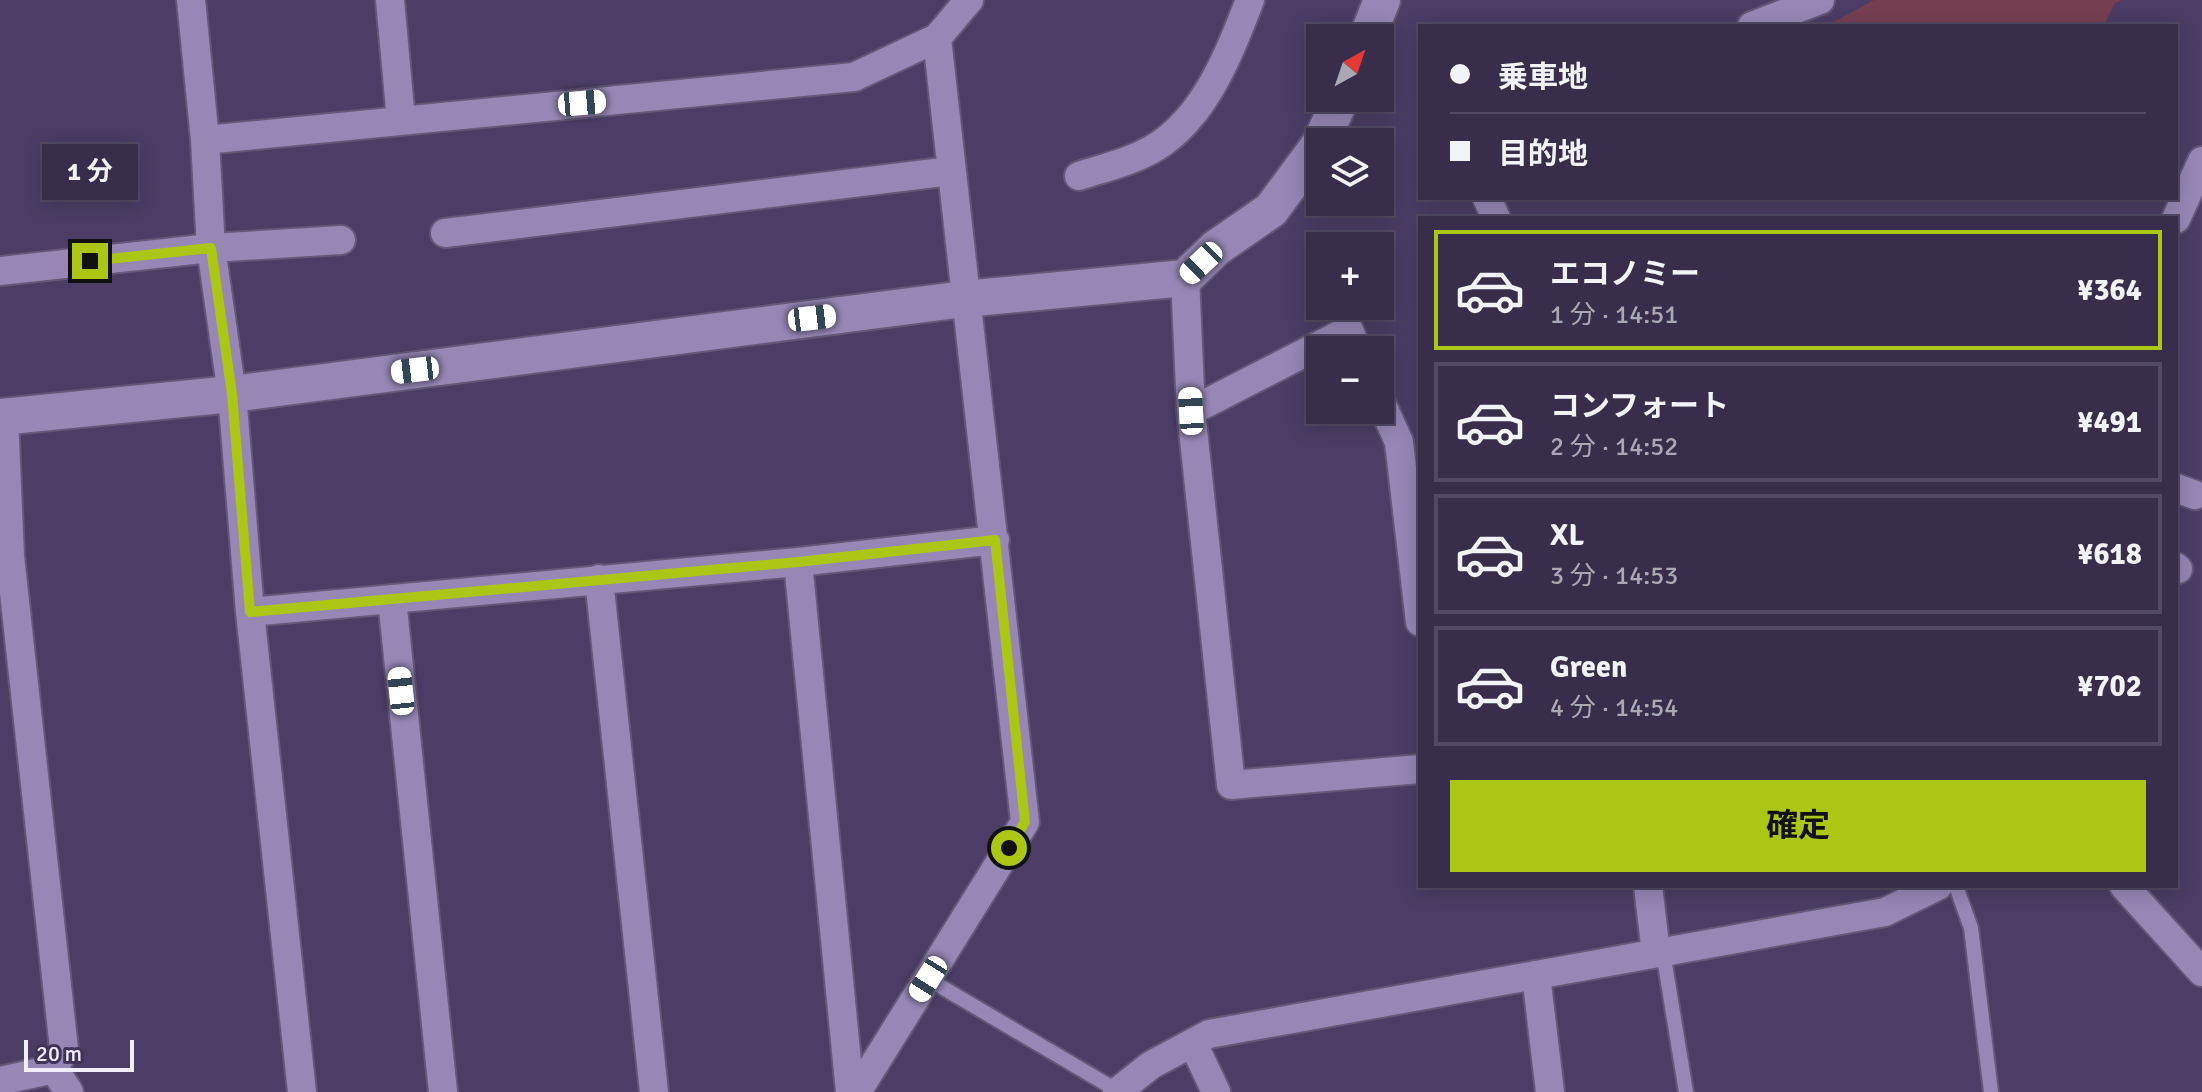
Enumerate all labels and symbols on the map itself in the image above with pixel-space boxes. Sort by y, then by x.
north arrow [1306,24,1394,112]
car [557,89,607,117]
callout: 1 分 [42,145,138,201]
car [1175,238,1227,288]
route end [72,243,108,279]
car [787,303,837,333]
car [390,355,440,385]
car [1178,386,1204,436]
car [387,666,415,716]
route start [991,830,1027,866]
car [905,952,951,1006]
scale bar [24,1036,134,1072]

